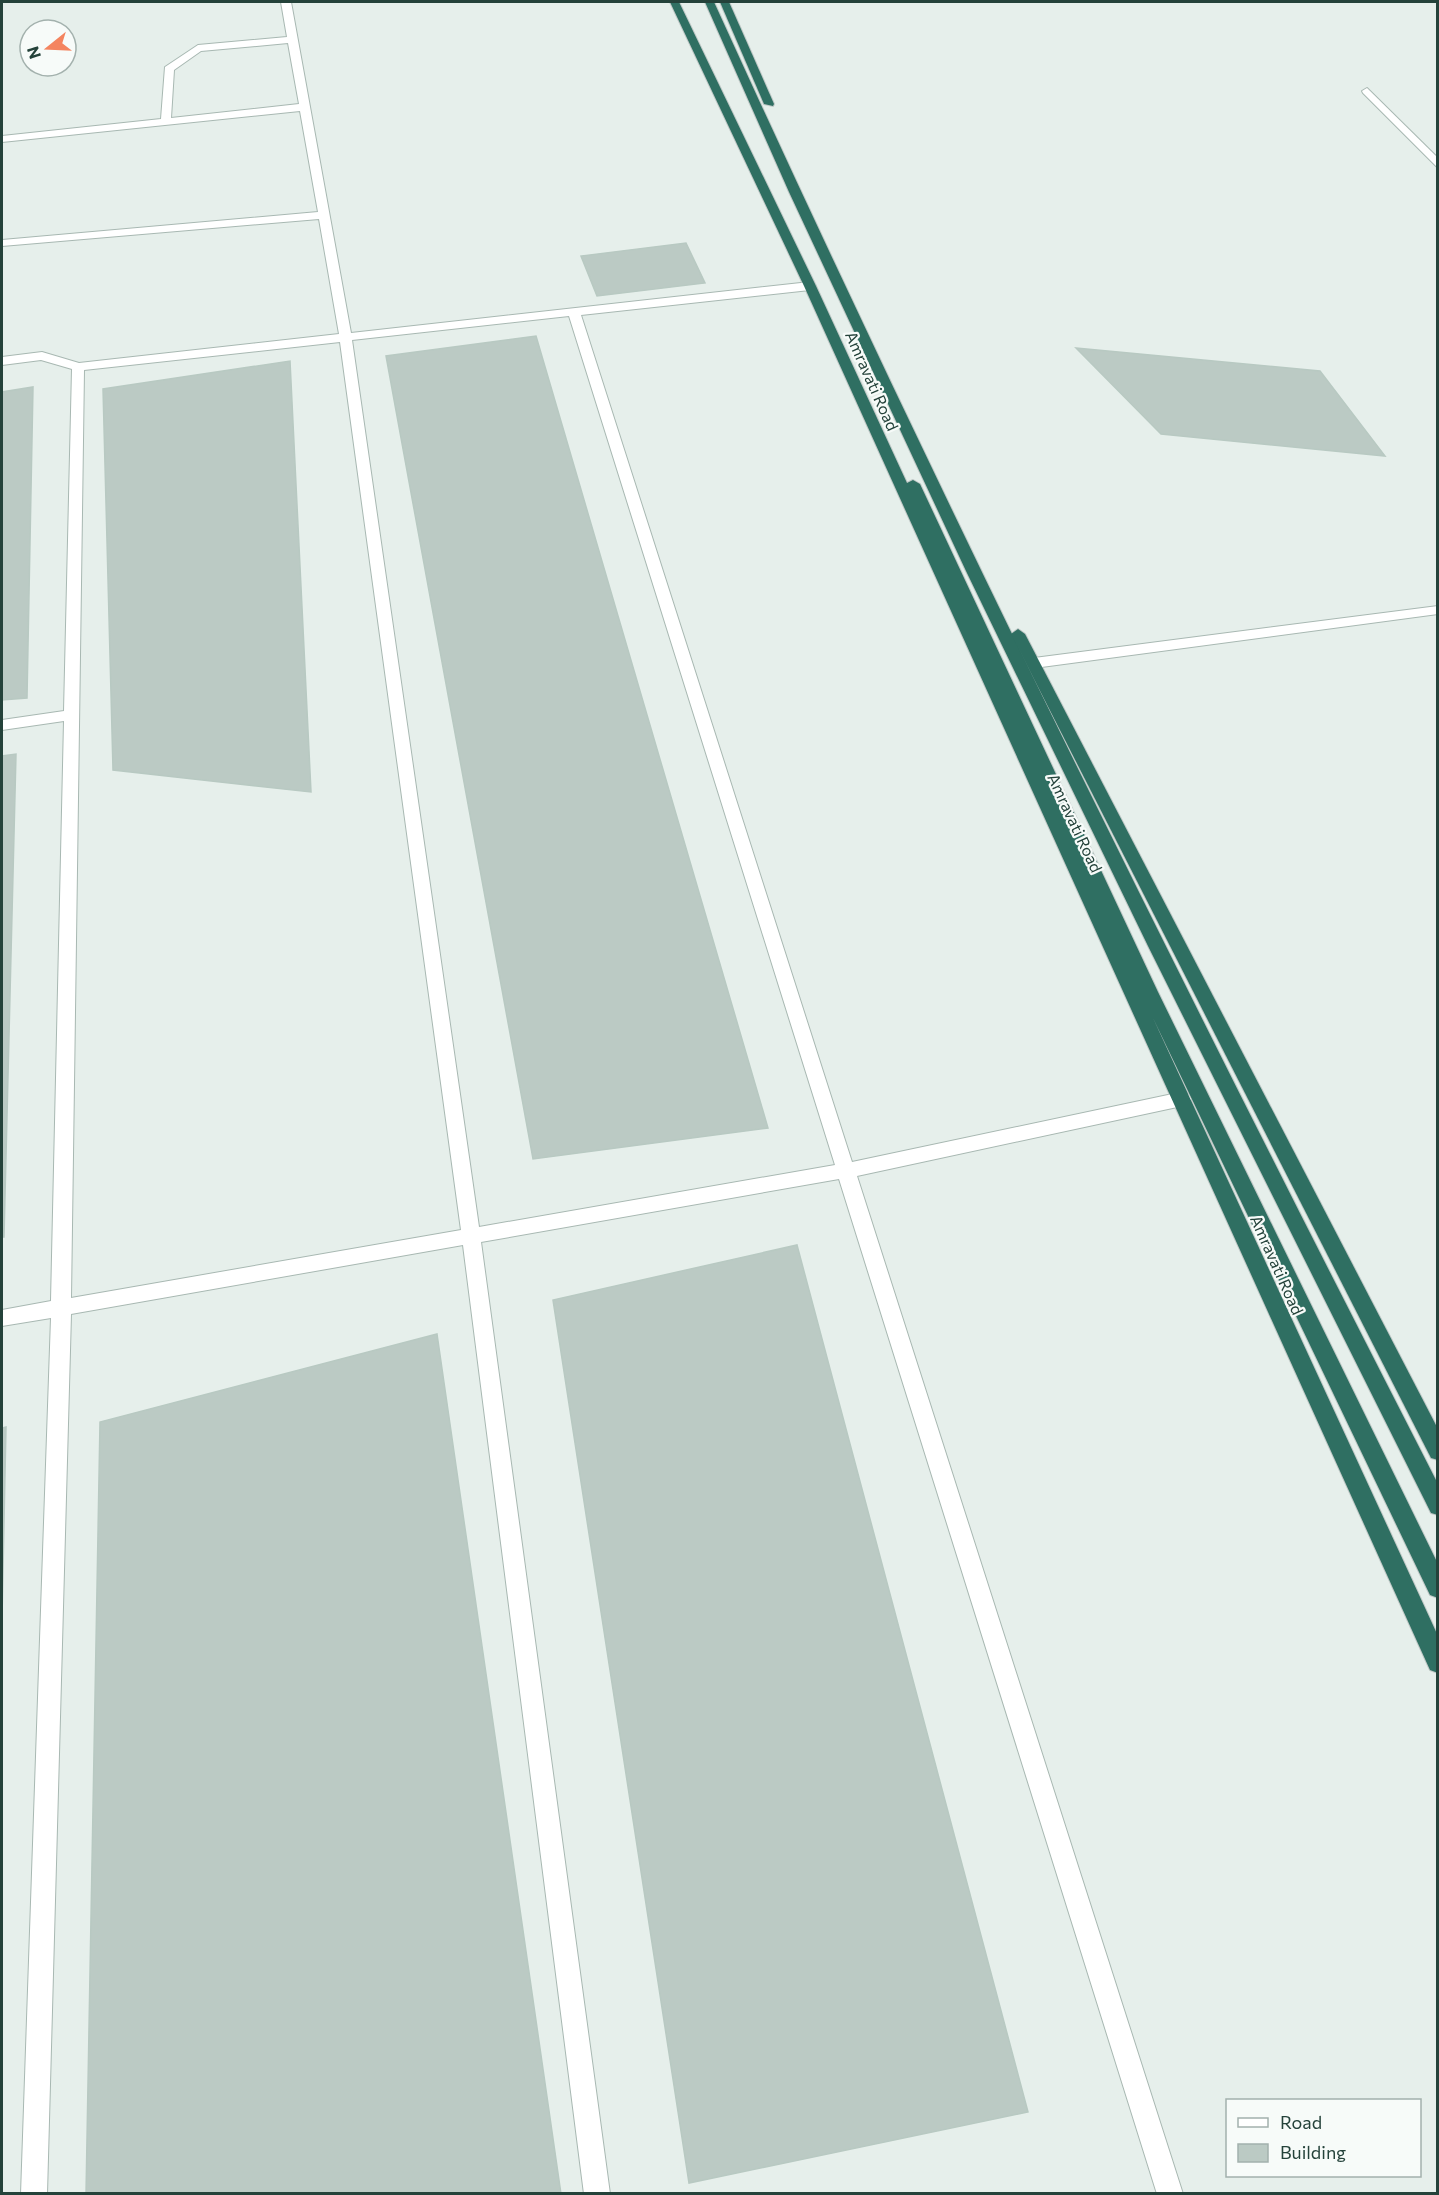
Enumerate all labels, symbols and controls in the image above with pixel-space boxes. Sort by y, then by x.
north arrow [18,18,78,78]
text: N [22,44,44,61]
street label: Amravati Road [842,328,903,434]
street label: Amravati Road [1044,770,1107,875]
street label: Amravati Road [1247,1212,1308,1318]
legend [1226,2099,1421,2177]
text: Road [1280,2111,1322,2133]
text: Building [1280,2141,1346,2163]

